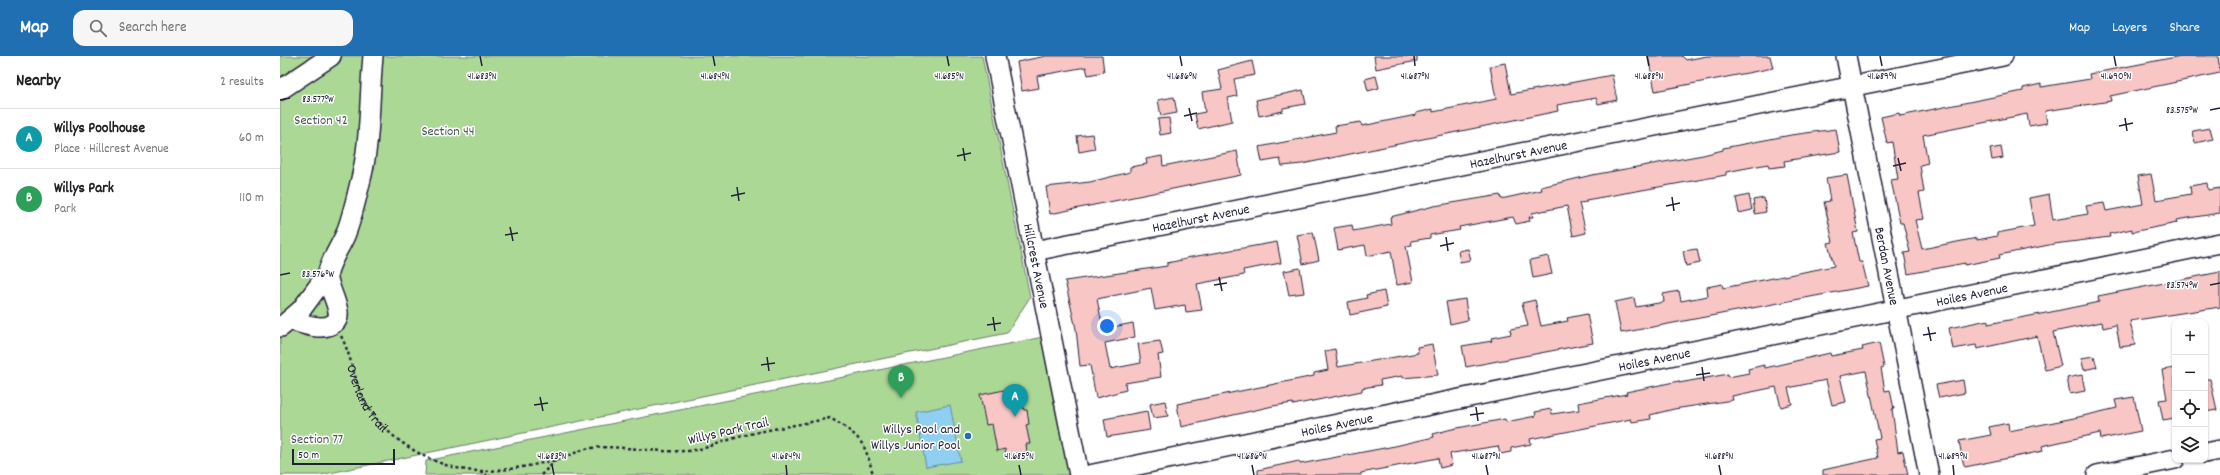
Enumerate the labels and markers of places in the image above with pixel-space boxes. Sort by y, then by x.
pin: B [888,365,914,398]
pin: A [1002,384,1028,417]
place label: Willys Pool and Willys Junior Pool [871,420,961,456]
marker: Willys Pool and Willys Junior Pool [963,431,973,441]

